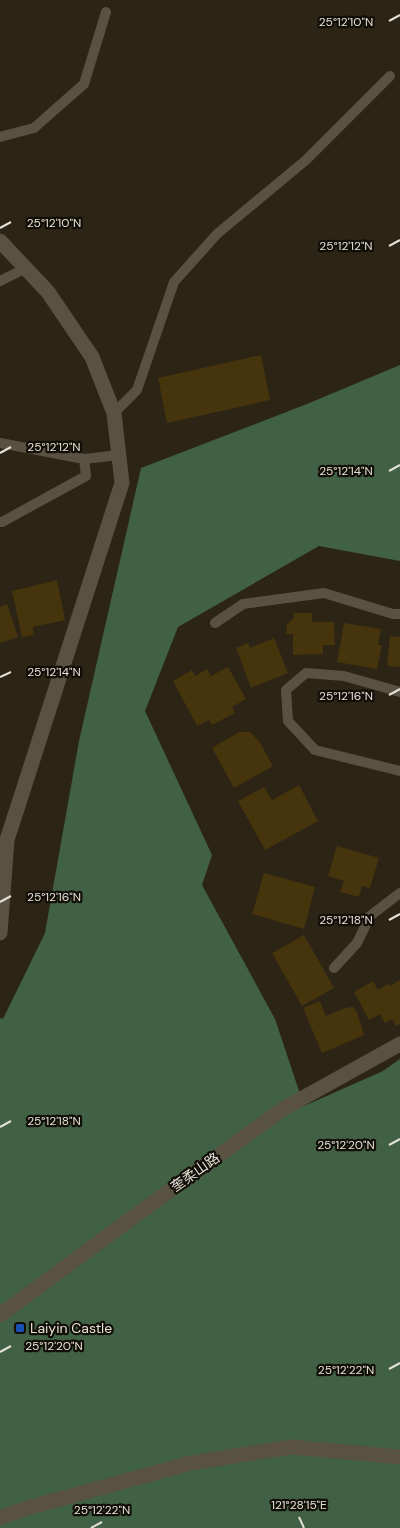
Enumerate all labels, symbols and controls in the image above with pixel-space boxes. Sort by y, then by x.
text: 25°12'10"N [319,14,373,30]
text: 25°12'10"N [27,215,81,231]
text: 25°12'12"N [319,238,373,254]
text: 25°12'12"N [27,439,81,455]
text: 25°12'14"N [319,463,373,479]
text: 25°12'14"N [27,664,81,680]
text: 25°12'16"N [319,688,373,704]
text: 25°12'16"N [27,889,81,905]
text: 25°12'18"N [319,912,373,928]
text: 25°12'18"N [27,1113,81,1129]
text: 25°12'20"N [317,1137,375,1153]
street label: 奎柔山路 [167,1149,223,1195]
place label: Laiyin Castle [30,1319,112,1337]
marker: Laiyin Castle [14,1322,26,1334]
text: 25°12'20"N [25,1338,83,1354]
text: 25°12'22"N [318,1362,374,1378]
text: 121°28'15"E [271,1497,327,1513]
text: 25°12'22"N [74,1502,130,1518]

